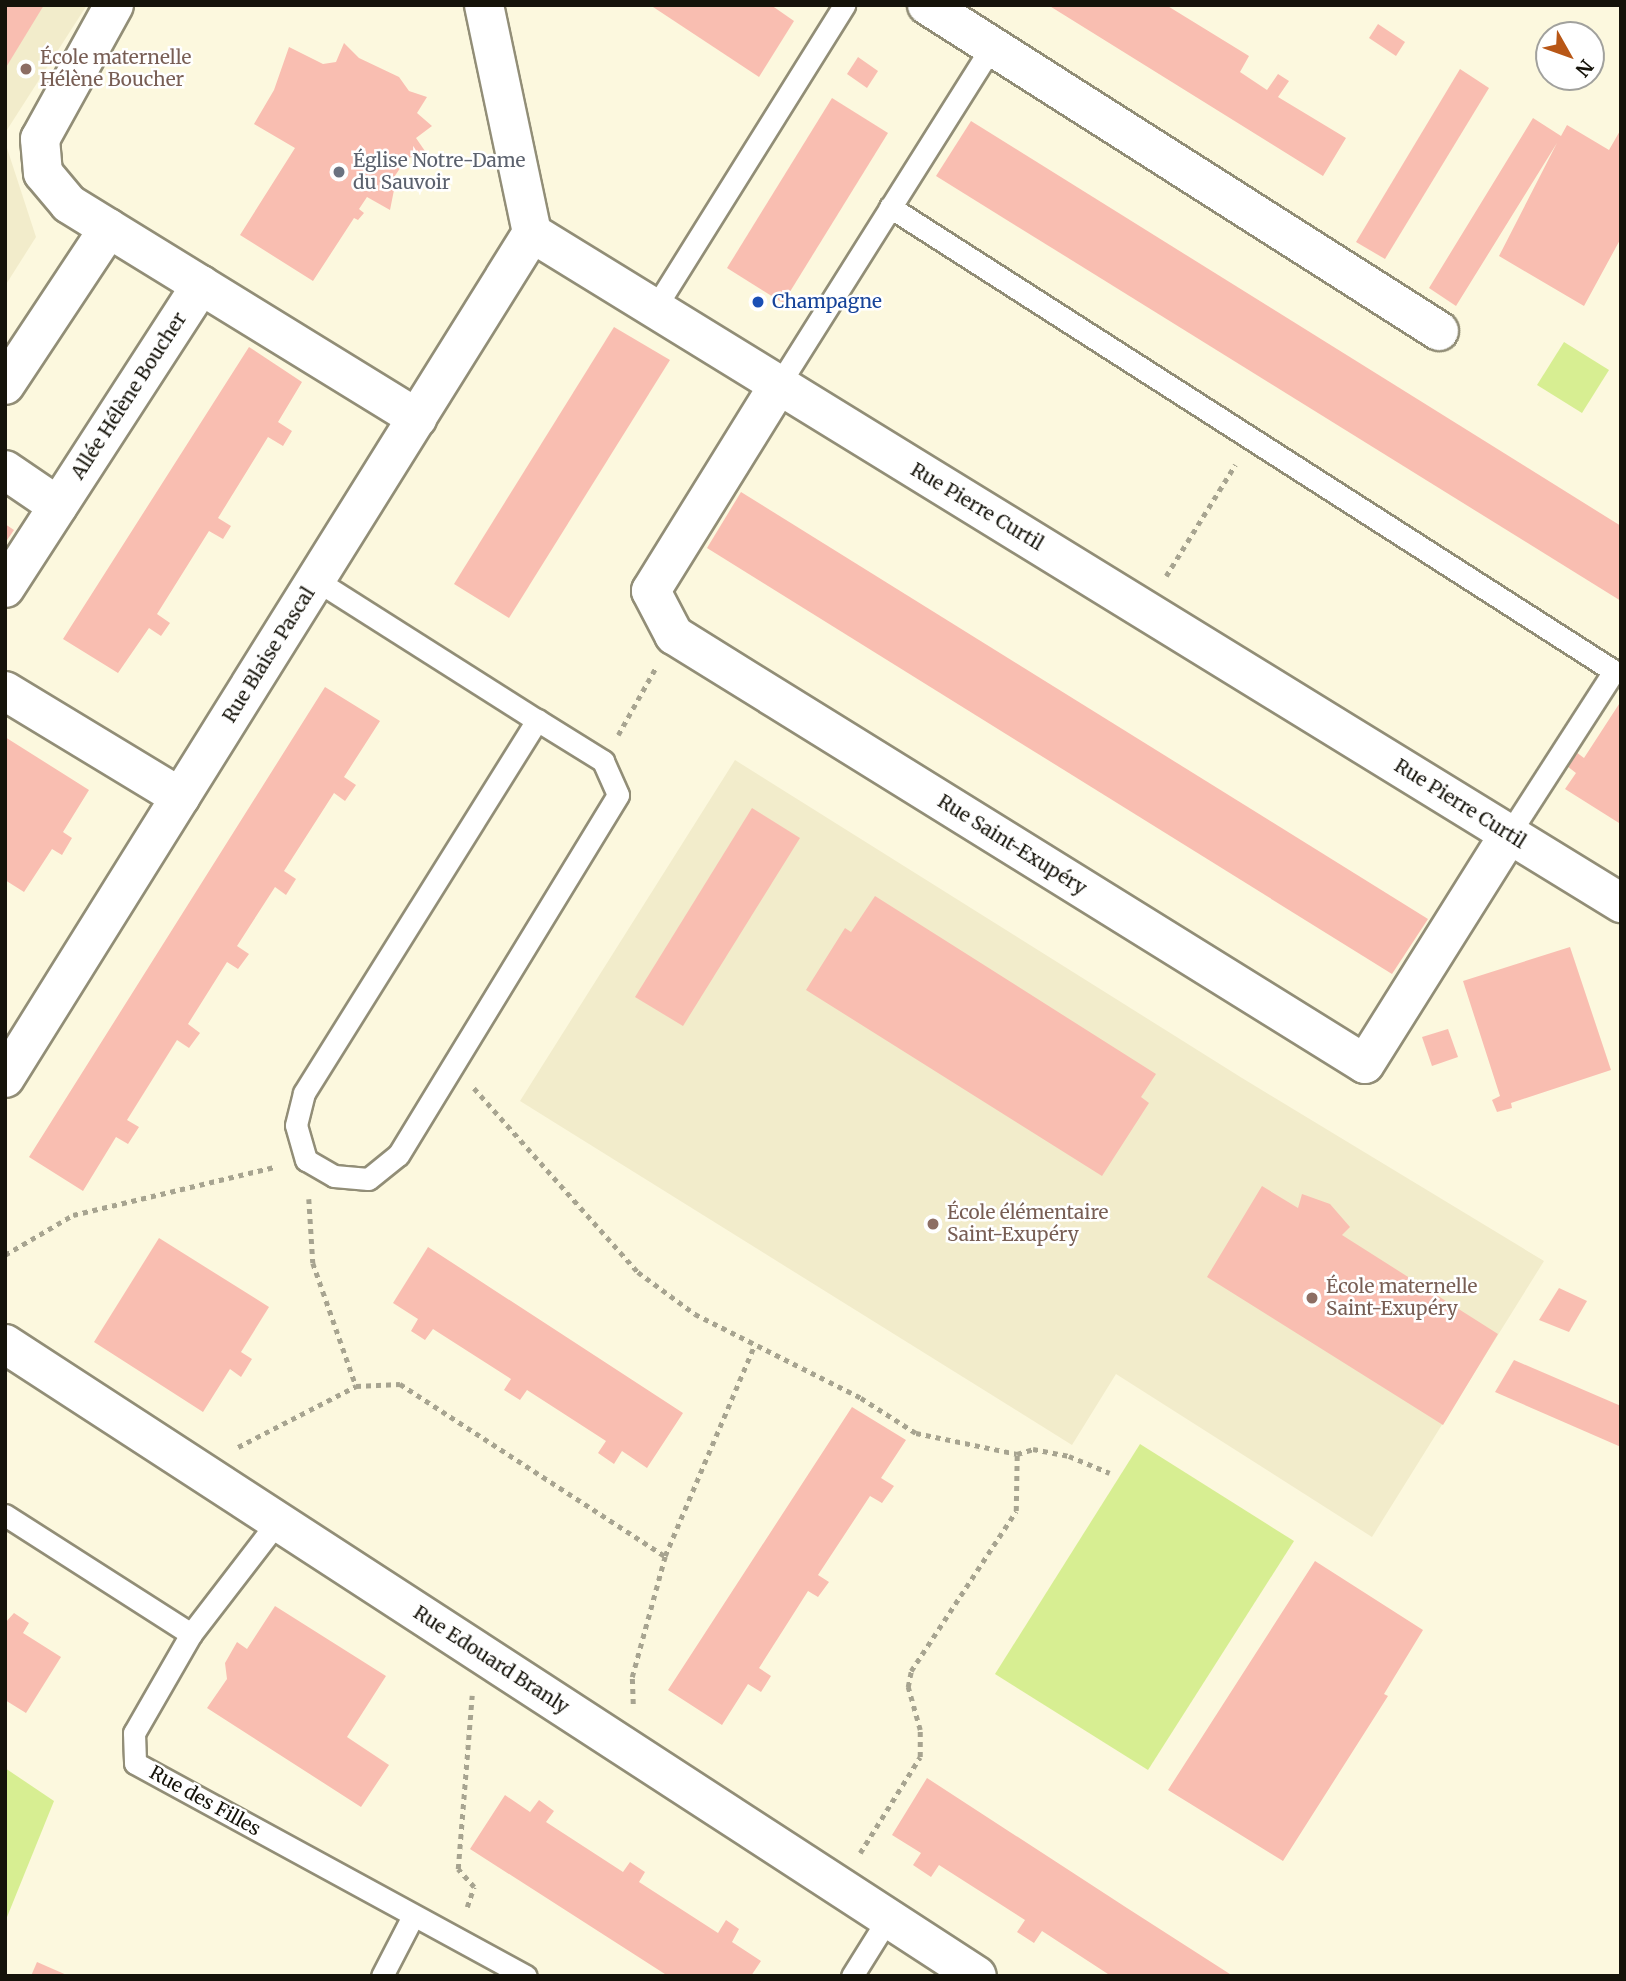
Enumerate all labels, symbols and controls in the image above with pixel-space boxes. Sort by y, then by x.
north arrow [1535,21,1605,91]
place label: École maternelle Hélène Boucher [40,47,191,91]
text: N [1571,55,1599,82]
marker: École maternelle Hélène Boucher [18,61,34,77]
place label: Église Notre-Dame du Sauvoir [353,150,525,194]
marker: Église Notre-Dame du Sauvoir [331,164,347,180]
place label: Champagne [772,291,882,313]
marker: Champagne [750,294,766,310]
street label: Allée Hélène Boucher [67,308,191,484]
street label: Rue Pierre Curtil [907,458,1047,556]
street label: Rue Blaise Pascal [218,583,320,727]
street label: Rue Pierre Curtil [1390,754,1530,854]
street label: Rue Saint-Exupéry [933,790,1091,900]
place label: École élémentaire Saint-Exupéry [947,1202,1108,1246]
marker: École élémentaire Saint-Exupéry [925,1216,941,1232]
place label: École maternelle Saint-Exupéry [1326,1276,1477,1320]
marker: École maternelle Saint-Exupéry [1304,1290,1320,1306]
street label: Rue Edouard Branly [409,1601,573,1719]
street label: Rue des Filles [146,1761,264,1841]

